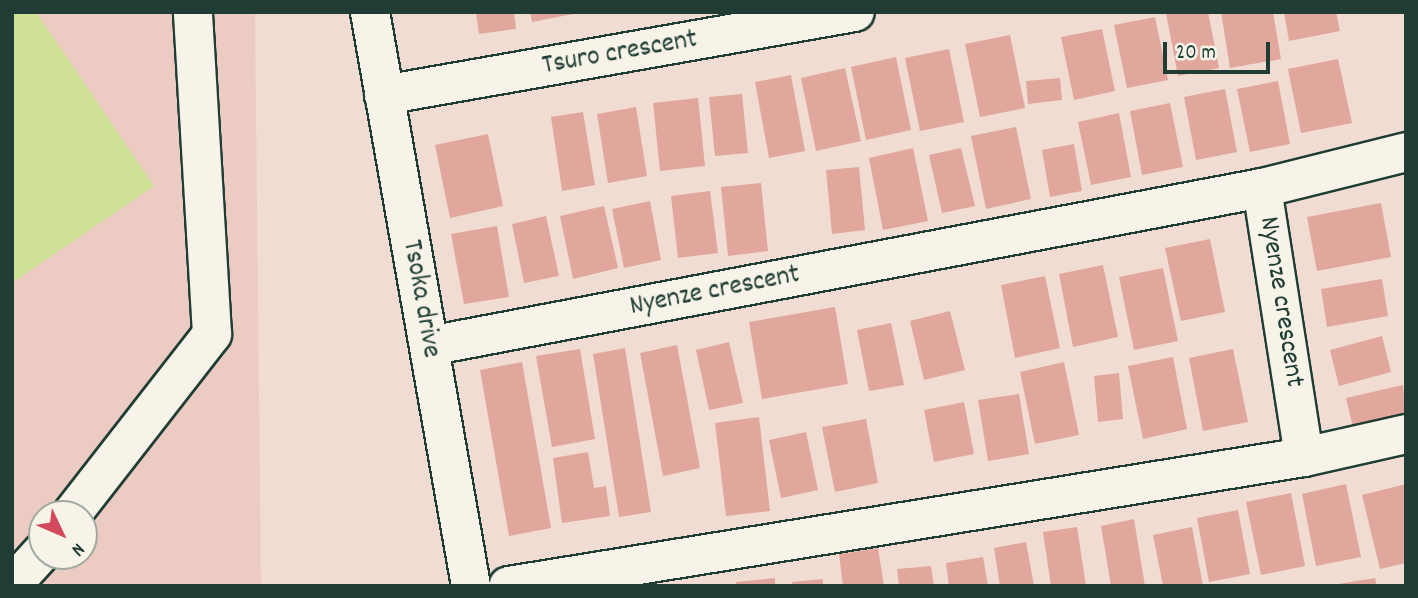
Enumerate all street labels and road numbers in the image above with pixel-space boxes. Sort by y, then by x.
street label: Tsuro crescent [540,24,700,84]
street label: Nyenze crescent [1250,214,1310,390]
street label: Tsoka drive [393,237,447,361]
street label: Nyenze crescent [627,259,803,325]

